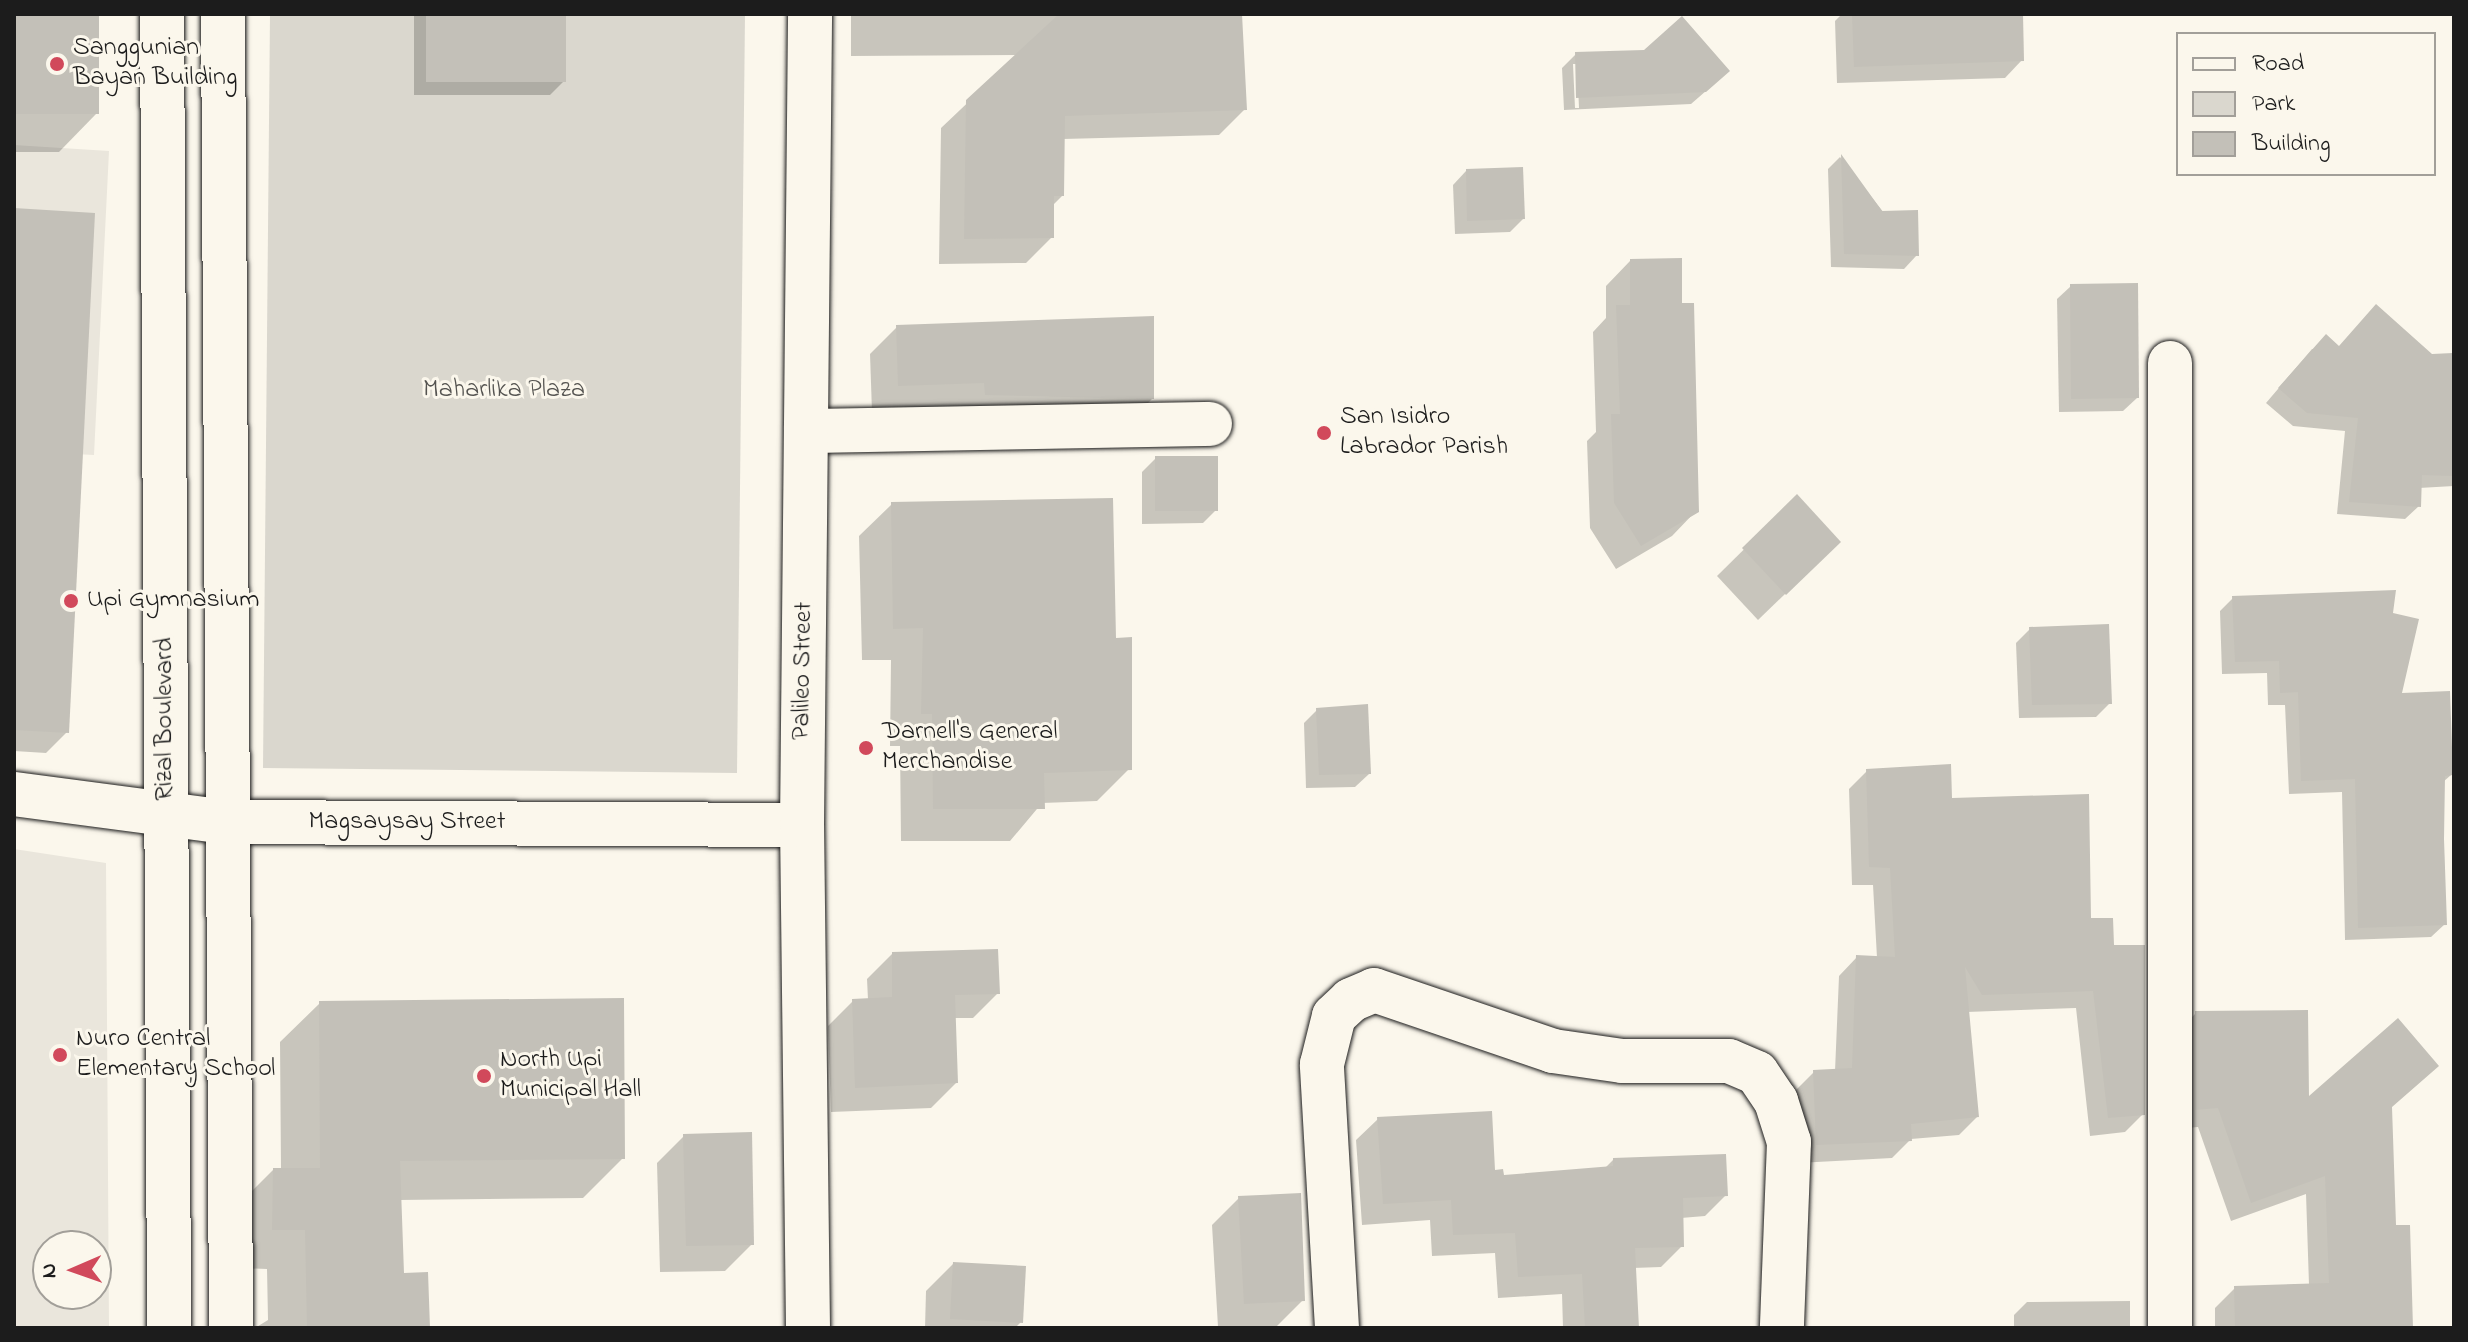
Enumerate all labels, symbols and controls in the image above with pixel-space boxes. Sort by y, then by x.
legend [2176,32,2436,176]
place label: Sanggunian Bayan Building [73,33,238,94]
text: Road [2252,47,2304,82]
marker: Sanggunian Bayan Building [48,55,66,73]
text: Park [2252,87,2295,122]
text: Building [2252,127,2331,162]
park label: Maharlika Plaza [423,375,585,407]
place label: San Isidro Labrador Parish [1340,402,1508,464]
marker: San Isidro Labrador Parish [1315,424,1333,442]
place label: Upi Gymnasium [87,585,259,617]
marker: Upi Gymnasium [62,592,80,610]
street label: Palileo Street [787,602,821,740]
street label: Rizal Boulevard [150,637,182,801]
place label: Darnell's General Merchandise [882,717,1058,778]
marker: Darnell's General Merchandise [857,739,875,757]
street label: Magsaysay Street [308,807,506,839]
place label: Nuro Central Elementary School [76,1024,275,1086]
place label: North Upi Municipal Hall [500,1045,641,1106]
marker: Nuro Central Elementary School [51,1046,69,1064]
marker: North Upi Municipal Hall [475,1067,493,1085]
north arrow [32,1230,112,1310]
text: N [34,1263,66,1279]

